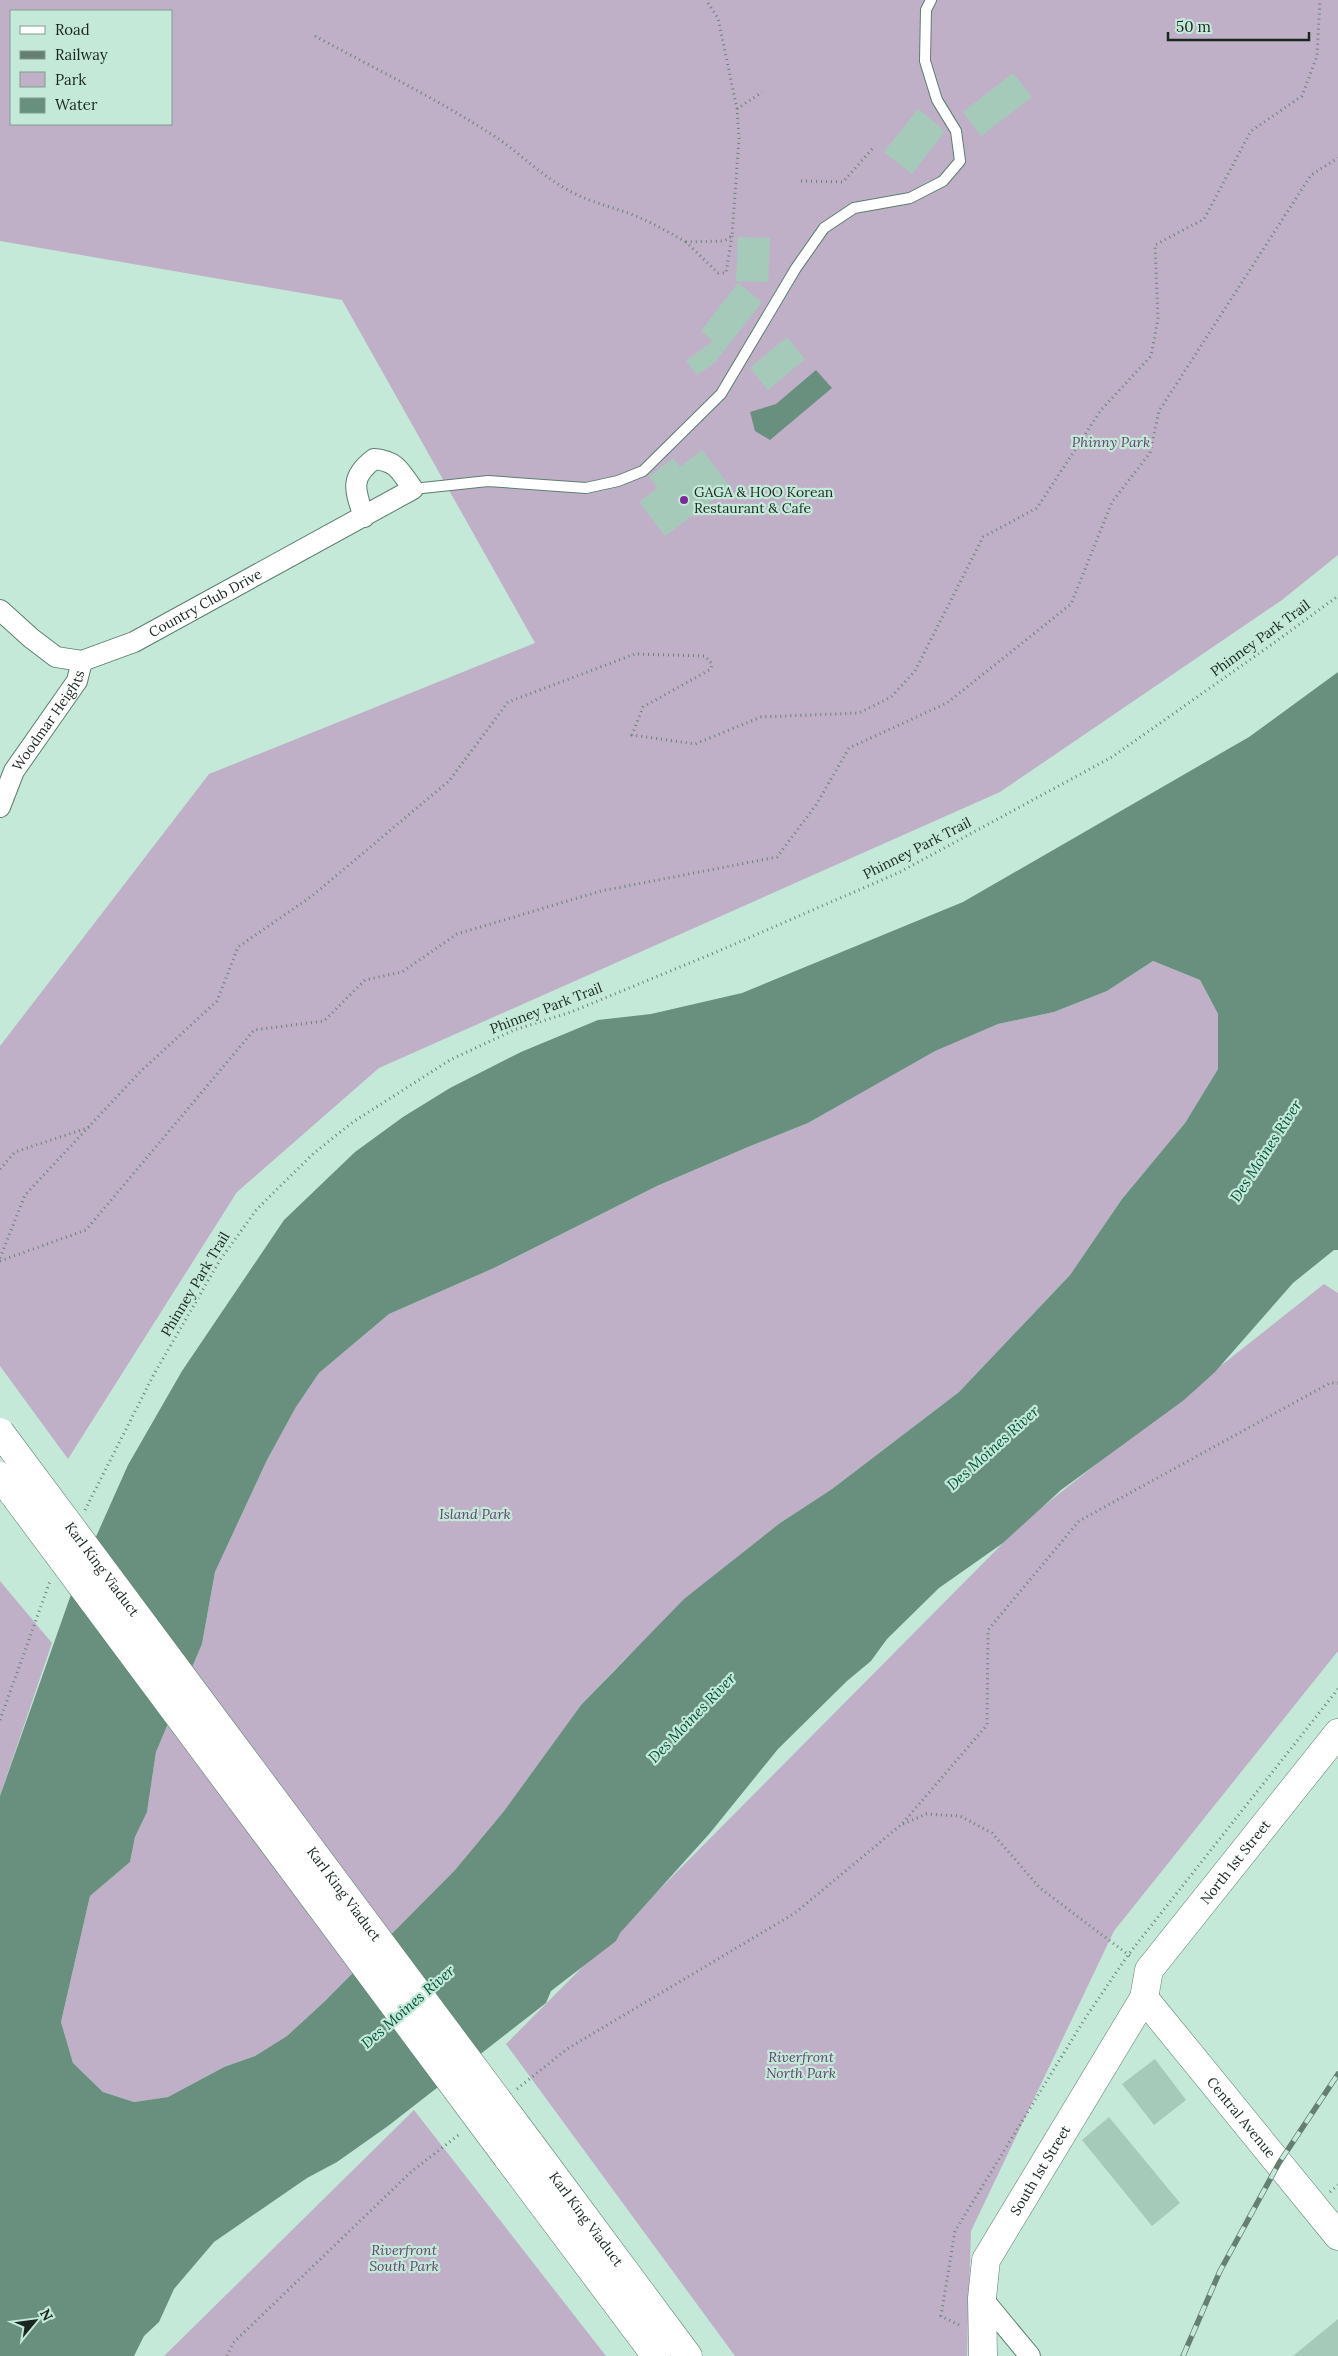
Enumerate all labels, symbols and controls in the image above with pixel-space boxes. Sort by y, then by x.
legend [10,10,172,125]
scale bar [1168,10,1309,42]
text: 50 m [1176,17,1211,36]
text: Road [55,20,90,39]
text: Railway [55,45,108,64]
text: Park [55,70,86,89]
text: Water [55,95,98,114]
park label: Phinny Park [1072,433,1150,451]
place label: GAGA & HOO Korean Restaurant & Cafe [694,483,834,517]
marker: GAGA & HOO Korean Restaurant & Cafe [678,494,690,506]
street label: Country Club Drive [145,564,265,641]
street label: Phinney Park Trail [1207,596,1313,680]
street label: Woodmar Heights [8,669,88,774]
street label: Phinney Park Trail [860,813,974,883]
street label: Phinney Park Trail [487,978,605,1038]
water label: Des Moines River [1226,1096,1306,1205]
street label: Phinney Park Trail [157,1228,233,1340]
water label: Des Moines River [943,1401,1043,1494]
park label: Island Park [439,1505,511,1523]
street label: Karl King Viaduct [61,1518,144,1620]
water label: Des Moines River [644,1669,739,1767]
street label: North 1st Street [1196,1816,1275,1908]
street label: Karl King Viaduct [303,1843,386,1945]
water label: Des Moines River [357,1961,458,2052]
park label: Riverfront North Park [766,2048,836,2082]
street label: Central Avenue [1203,2073,1280,2162]
street label: South 1st Street [1006,2121,1075,2219]
street label: Karl King Viaduct [545,2168,628,2270]
park label: Riverfront South Park [369,2241,439,2275]
north arrow [10,2296,60,2346]
text: N [36,2306,57,2324]

